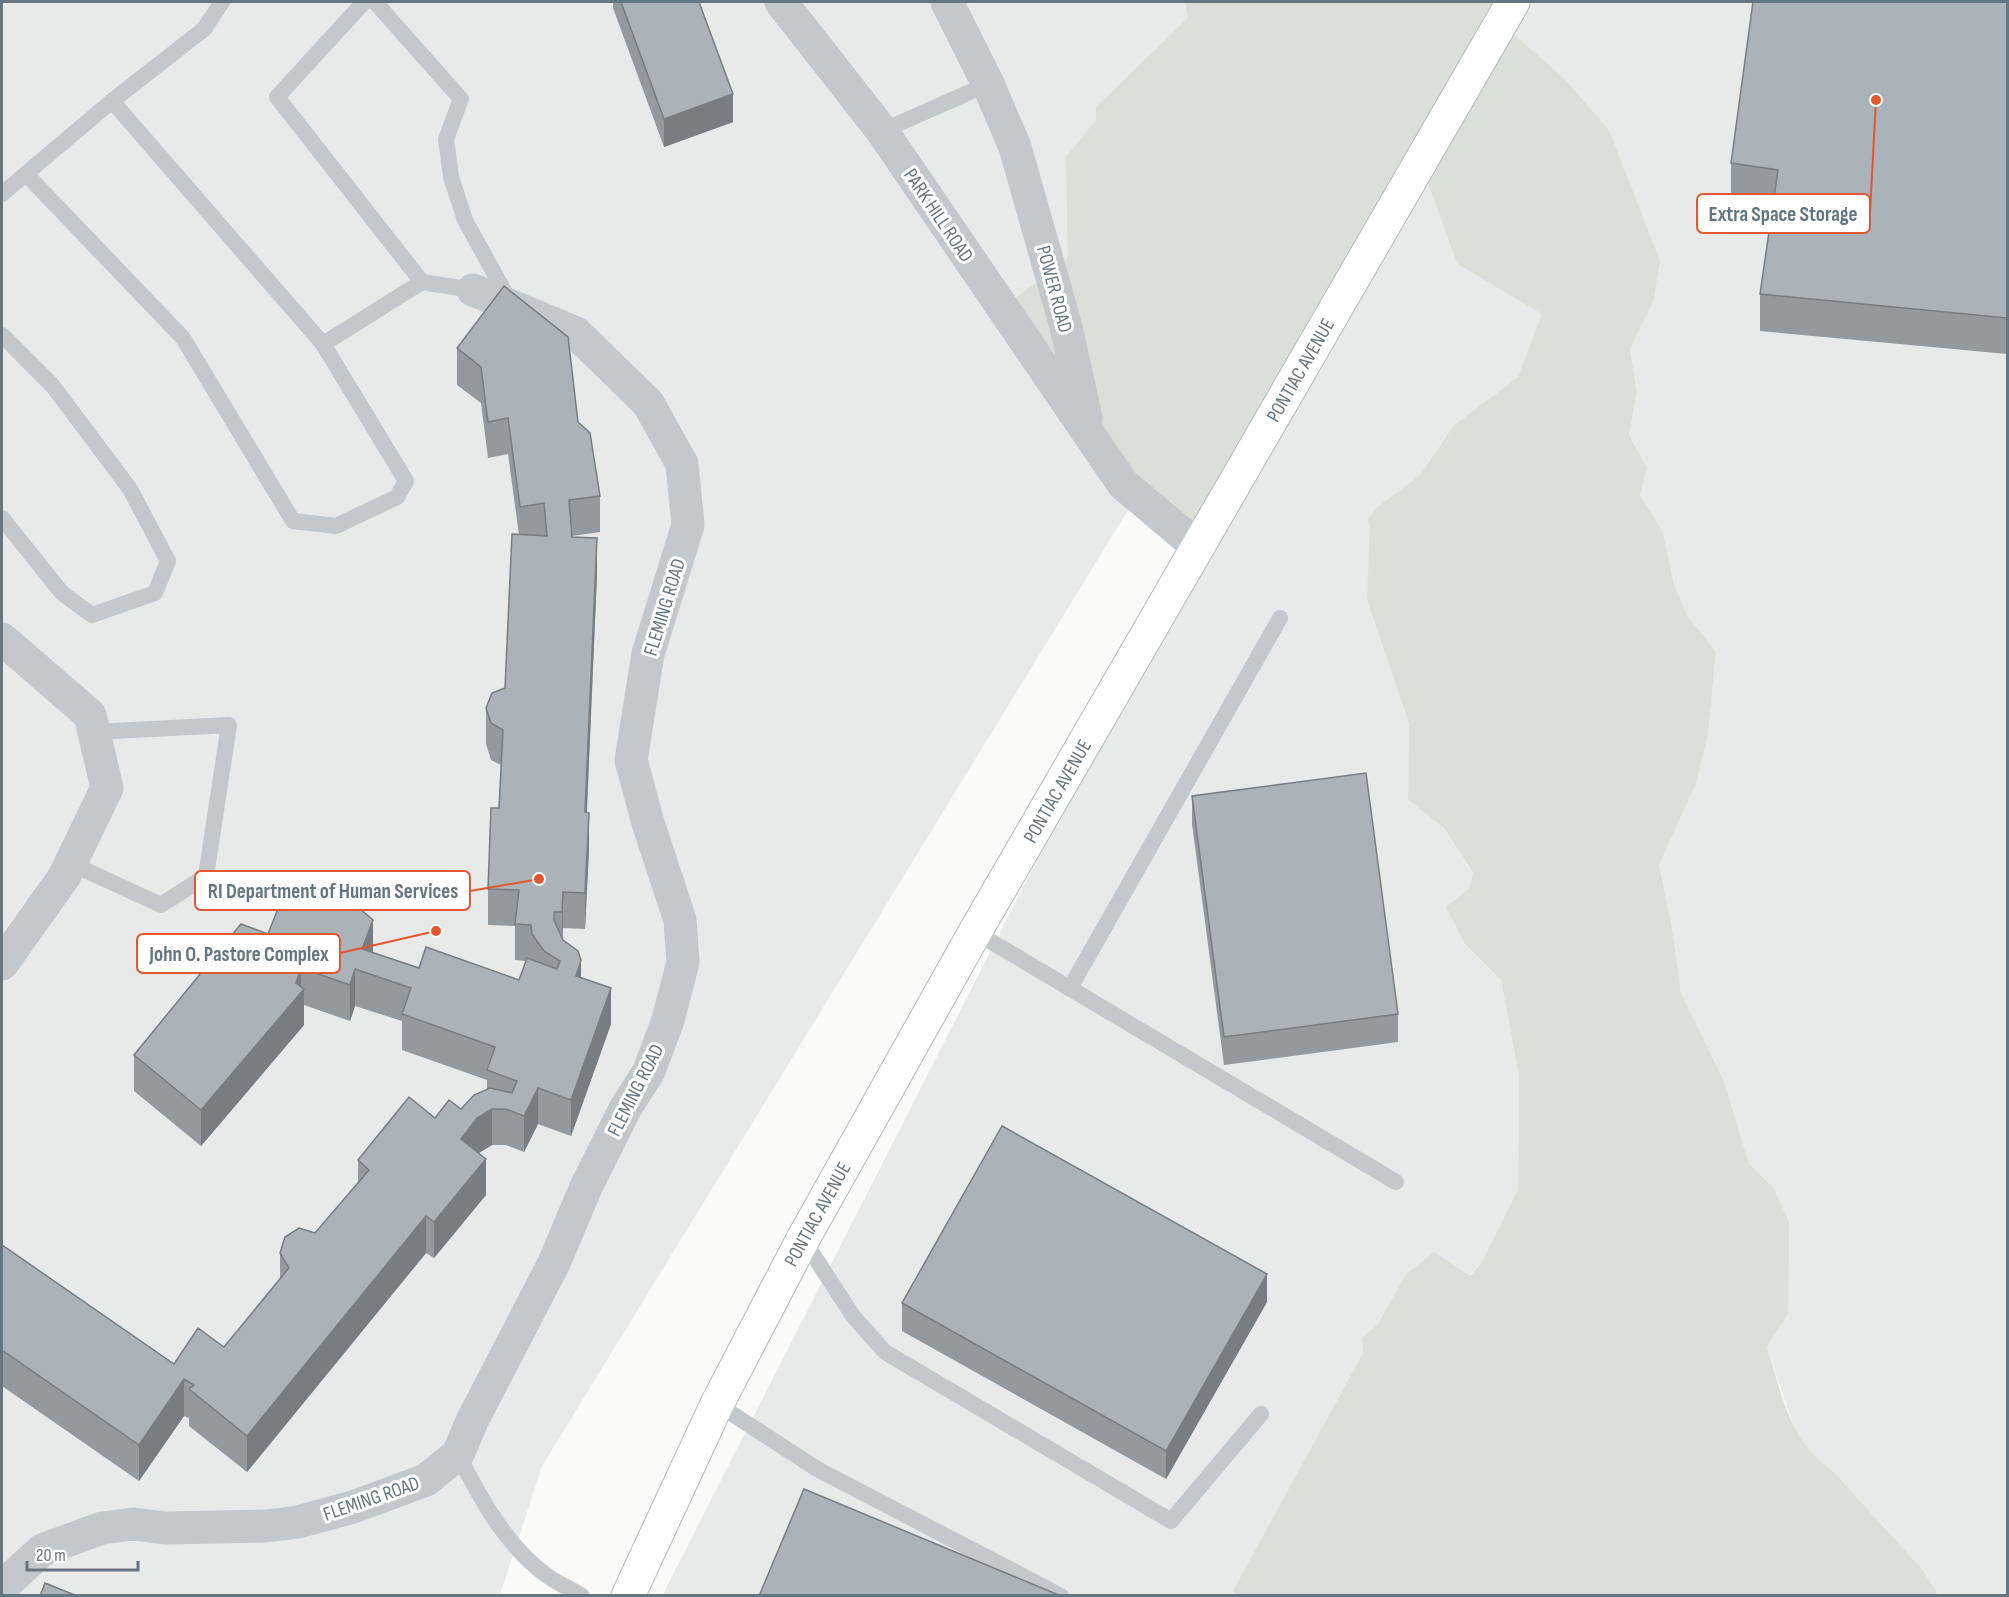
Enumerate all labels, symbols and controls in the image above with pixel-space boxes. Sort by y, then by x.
street label: PARK HILL ROAD [898,164,978,267]
callout: Extra Space Storage [1697,194,1870,233]
text: Extra Space Storage [1709,202,1858,227]
street label: POWER ROAD [1031,243,1077,335]
street label: PONTIAC AVENUE [1262,314,1340,427]
street label: FLEMING ROAD [639,556,691,659]
street label: PONTIAC AVENUE [1019,735,1097,848]
callout: RI Department of Human Services [195,871,470,910]
text: RI Department of Human Services [208,879,458,904]
callout: John O. Pastore Complex [137,934,340,973]
text: John O. Pastore Complex [148,942,329,967]
street label: FLEMING ROAD [602,1040,669,1141]
street label: PONTIAC AVENUE [779,1158,856,1271]
street label: FLEMING ROAD [320,1471,423,1527]
scale bar [27,1534,138,1572]
text: 20 m [36,1545,66,1566]

